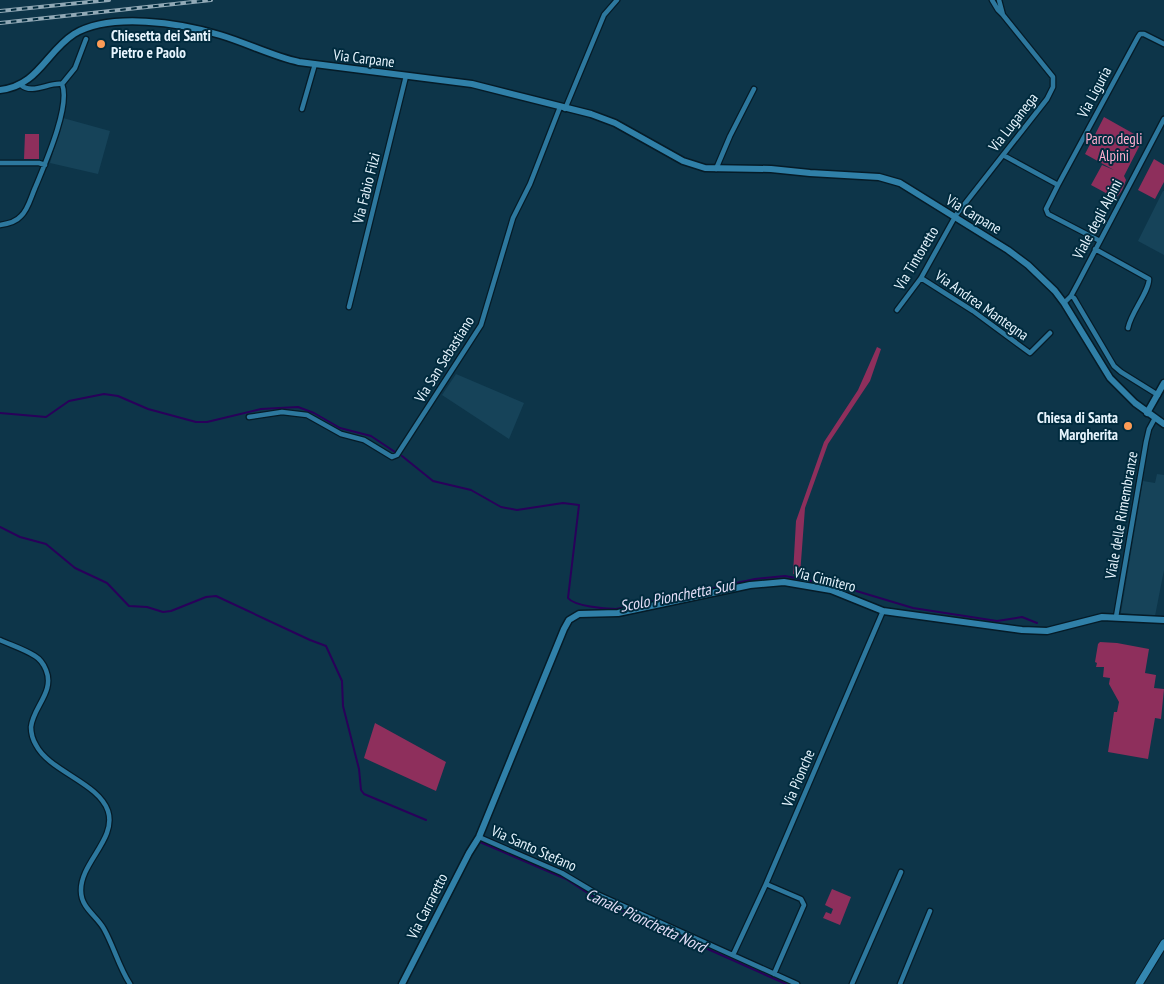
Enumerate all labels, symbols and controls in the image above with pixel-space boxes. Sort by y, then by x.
place label: Chiesetta dei Santi Pietro e Paolo [111,26,211,62]
marker: Chiesetta dei Santi Pietro e Paolo [95,38,107,50]
street label: Via Carpane [331,45,396,71]
street label: Via Liguria [1072,63,1115,122]
street label: Via Luganega [983,89,1042,156]
park label: Parco degli Alpini [1085,129,1143,165]
street label: Via Fabio Filzi [348,150,384,226]
street label: Viale degli Alpini [1068,176,1126,263]
street label: Via Carpane [942,190,1005,238]
street label: Via Tintoretto [889,223,942,294]
street label: Via Andrea Mantegna [931,265,1032,344]
street label: Via San Sebastiano [409,312,478,407]
place label: Chiesa di Santa Margherita [1037,408,1118,444]
marker: Chiesa di Santa Margherita [1122,420,1134,432]
street label: Viale delle Rimembranze [1100,450,1142,581]
street label: Via Cimitero [791,562,858,596]
water label: Scolo Pionchetta Sud [618,574,738,616]
street label: Via Pionche [777,746,819,811]
street label: Via Santo Stefano [487,820,580,875]
street label: Via Carraretto [402,870,452,943]
water label: Canale Pionchetta Nord [583,883,711,957]

